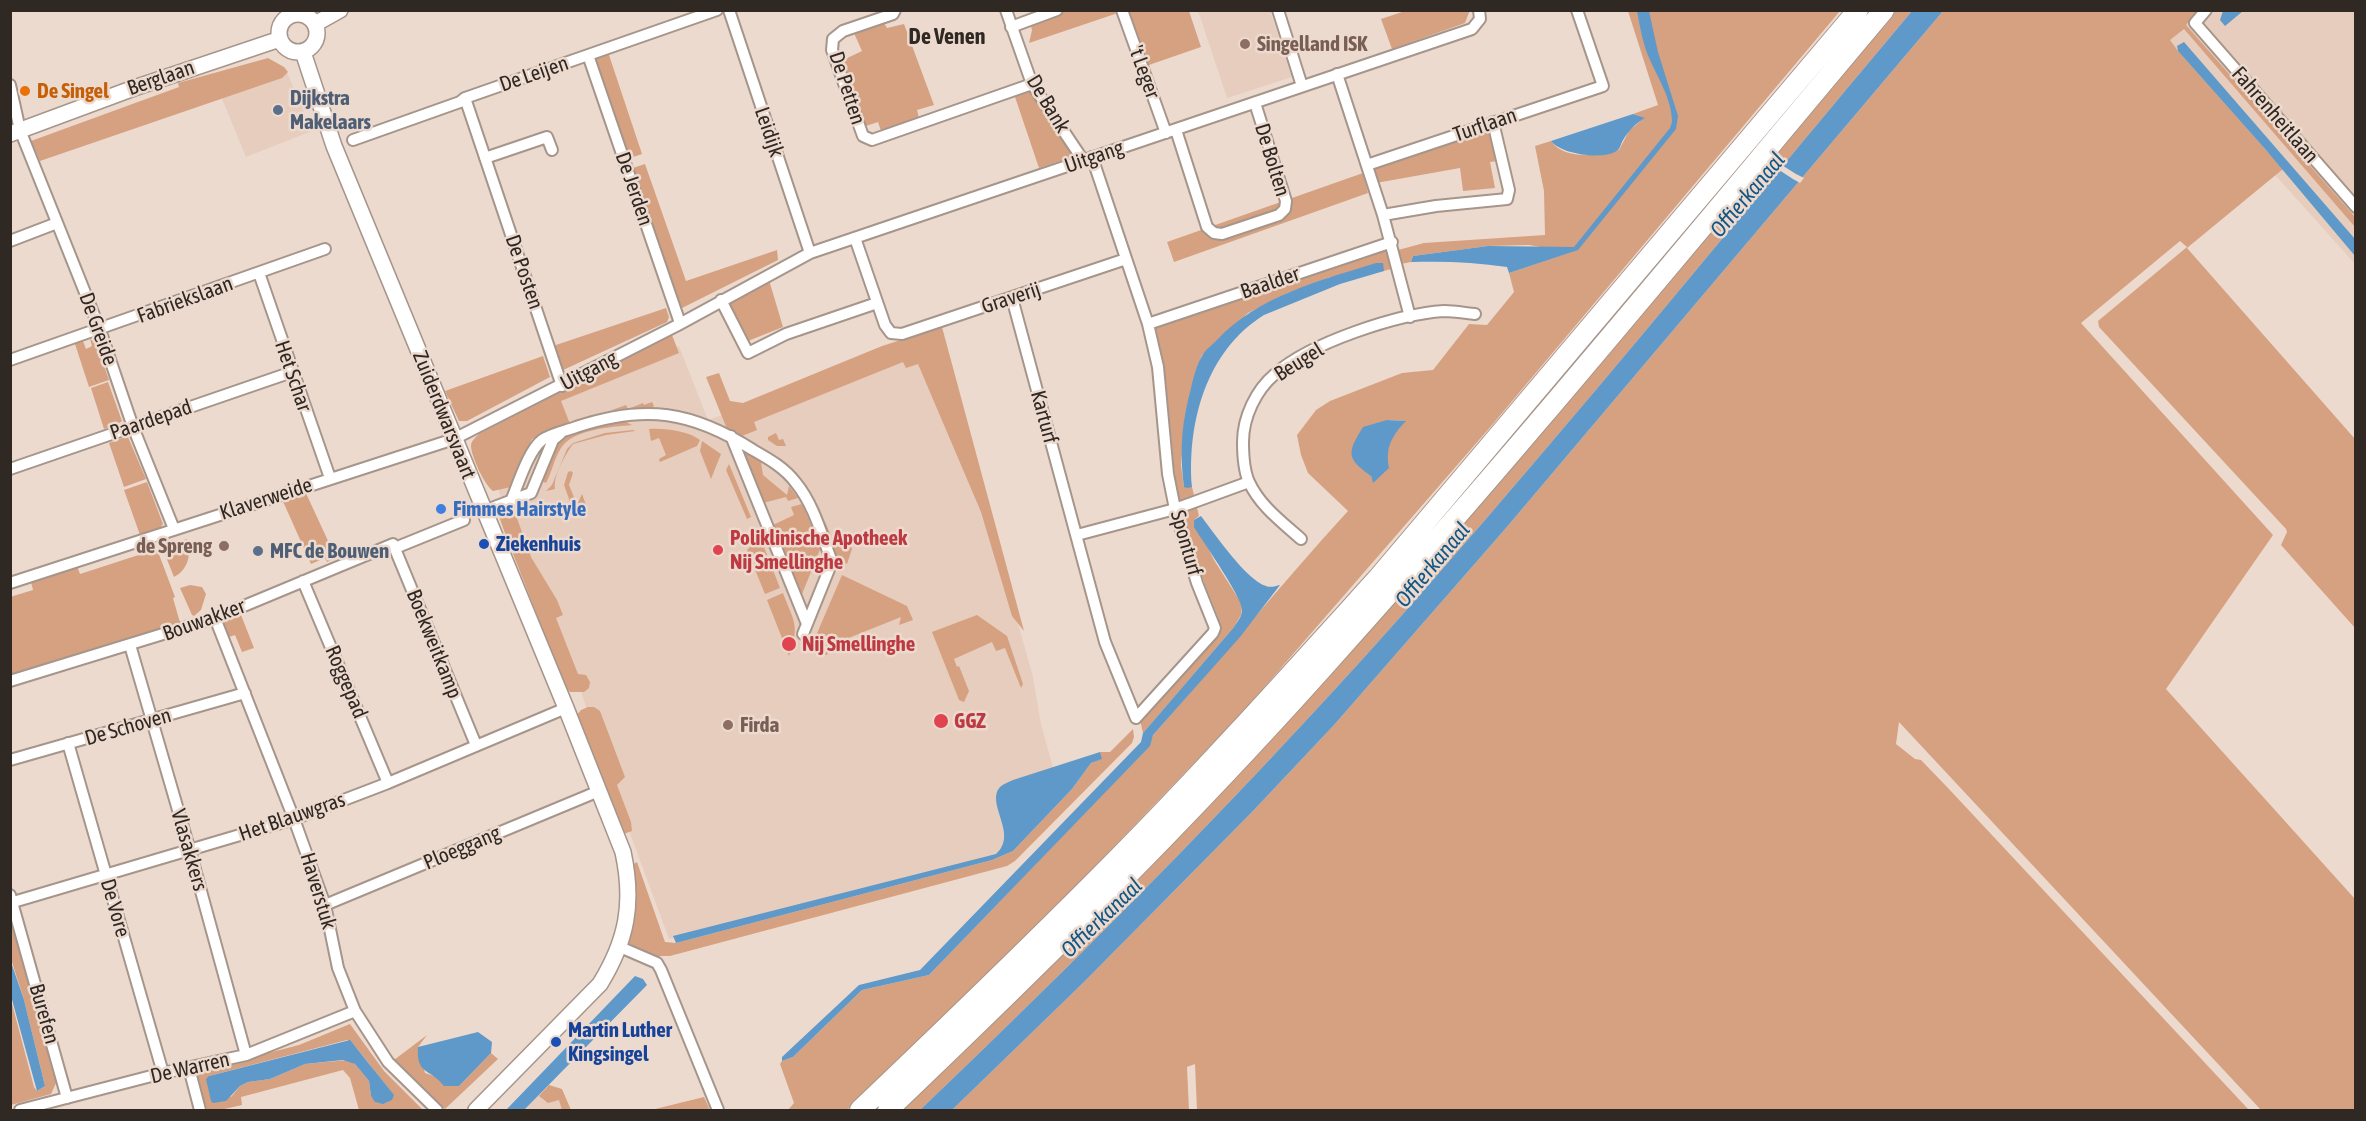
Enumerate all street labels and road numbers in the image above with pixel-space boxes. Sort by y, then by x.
street label: 't Leger [1123,42,1165,102]
street label: De Petten [823,48,871,128]
street label: De Leijen [496,50,572,98]
street label: Berglaan [124,55,198,101]
street label: Fahrenheitlaan [2226,62,2324,168]
street label: De Bank [1021,70,1075,138]
street label: Turflaan [1450,102,1520,148]
street label: Leidijk [749,104,789,160]
street label: De Bolten [1249,120,1295,200]
street label: Uitgang [1061,135,1127,179]
street label: De Jerden [610,149,658,229]
street label: De Posten [500,231,548,313]
street label: Baalder [1237,261,1303,305]
street label: Fabriekslaan [134,271,236,329]
street label: Graverij [978,277,1044,319]
street label: De Greide [73,289,123,369]
street label: Het Schar [269,337,317,415]
street label: Beugel [1270,337,1328,387]
street label: Uitgang [556,346,622,396]
street label: Zuiderdwarsvaart [407,347,481,483]
street label: Karturf [1025,388,1063,446]
street label: Paardepad [107,394,195,446]
street label: Klaverweide [216,472,316,526]
street label: Sponturf [1165,507,1207,579]
street label: Boekweitkamp [401,586,467,702]
street label: Bouwakker [159,593,249,647]
street label: Roggepad [319,642,373,722]
street label: De Schoven [82,703,174,751]
street label: Het Blauwgras [236,787,348,847]
street label: Vlasakkers [165,806,213,894]
street label: Ploeggang [420,821,504,875]
street label: Haverstuk [294,850,342,932]
street label: De Vore [95,876,135,940]
street label: Burefen [23,981,65,1047]
street label: De Warren [148,1047,232,1089]

